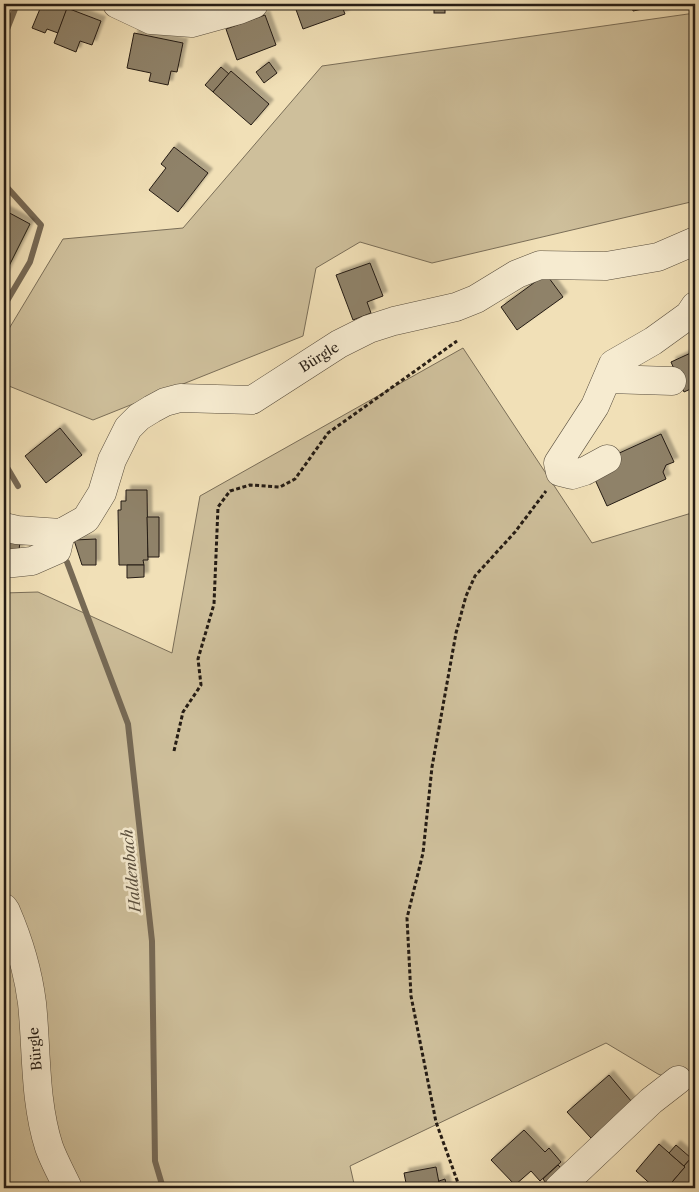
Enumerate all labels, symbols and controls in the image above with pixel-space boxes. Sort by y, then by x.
street label: Bürgle [296,338,342,376]
water label: Haldenbach [117,828,145,915]
street label: Bürgle [24,1026,46,1071]

